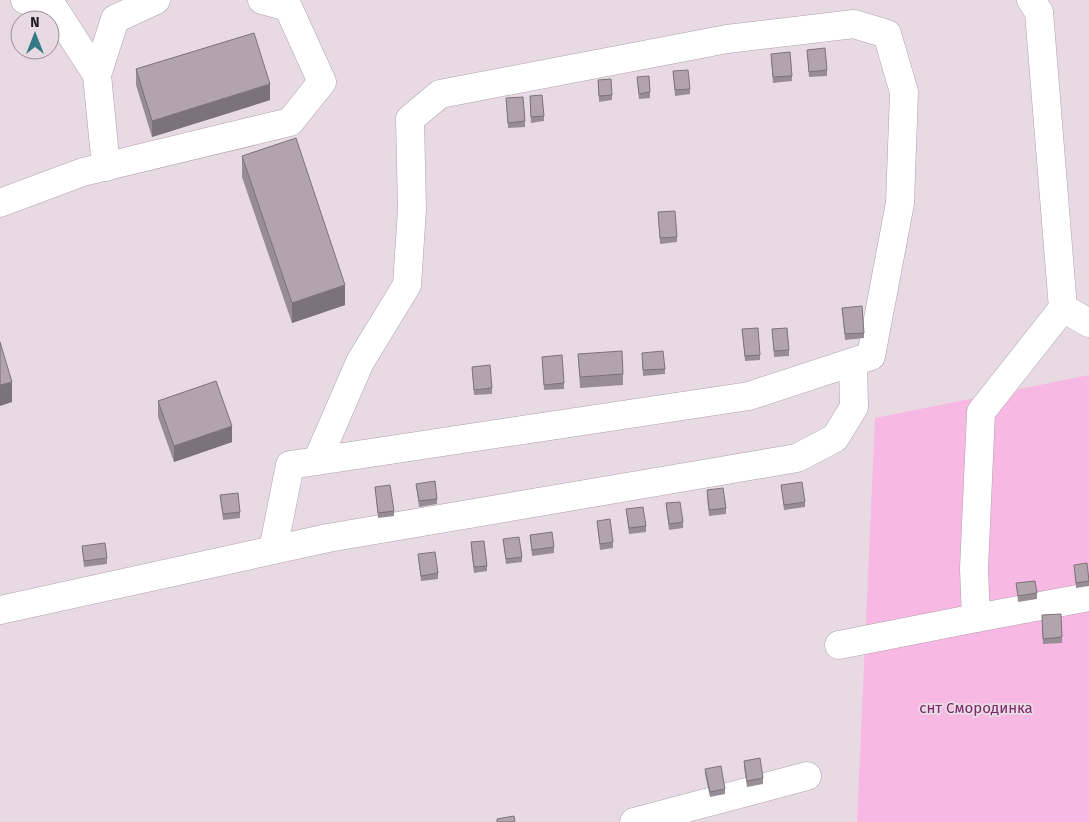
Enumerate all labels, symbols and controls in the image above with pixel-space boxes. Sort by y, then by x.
north arrow [10,10,60,60]
text: N [30,14,40,31]
park label: снт Смородинка [919,699,1033,717]

